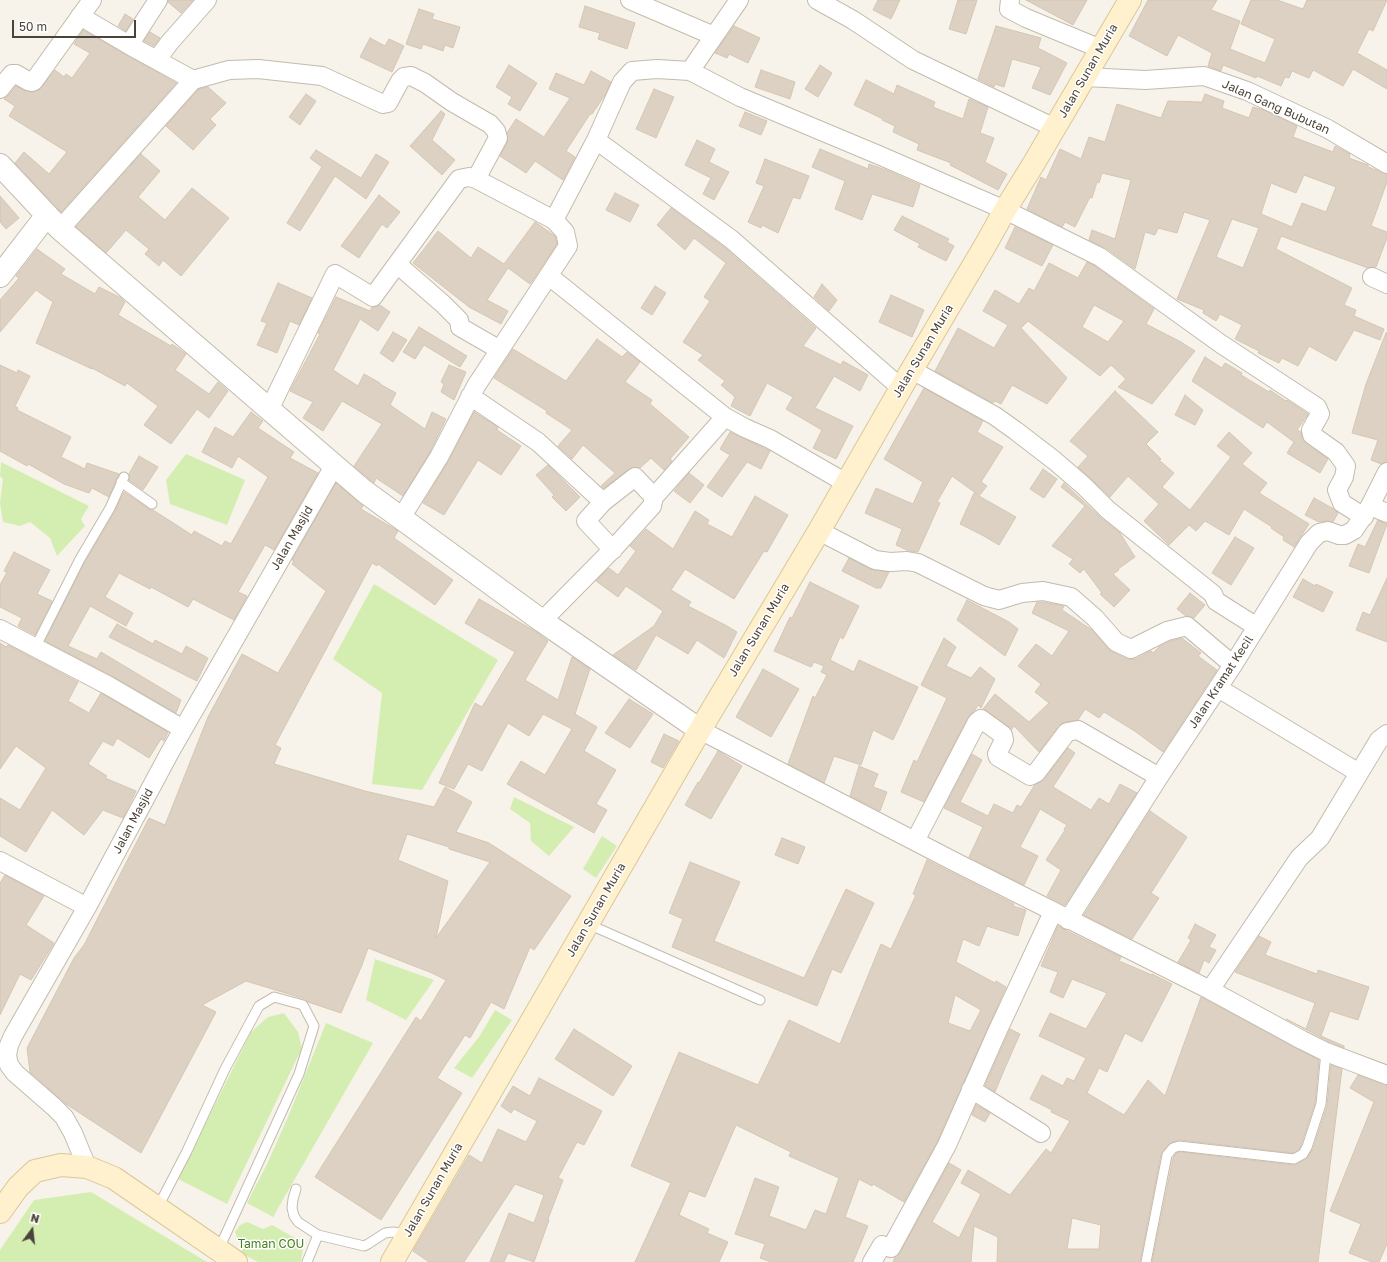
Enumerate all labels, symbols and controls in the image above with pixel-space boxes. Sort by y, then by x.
scale bar [14,12,138,38]
text: 50 m [19,19,47,34]
street label: Jalan Sunan Muria [1055,21,1121,121]
street label: Jalan Gang Bubutan [1220,77,1332,137]
street label: Jalan Sunan Muria [889,302,957,400]
street label: Jalan Masjid [268,503,316,573]
street label: Jalan Sunan Muria [725,581,793,679]
street label: Jalan Kramat Kecil [1186,633,1256,731]
street label: Jalan Masjid [110,786,156,856]
street label: Jalan Sunan Muria [563,860,629,960]
street label: Jalan Sunan Muria [400,1140,466,1240]
north arrow [12,1210,52,1250]
text: N [30,1211,41,1225]
park label: Taman COU [238,1237,304,1251]

